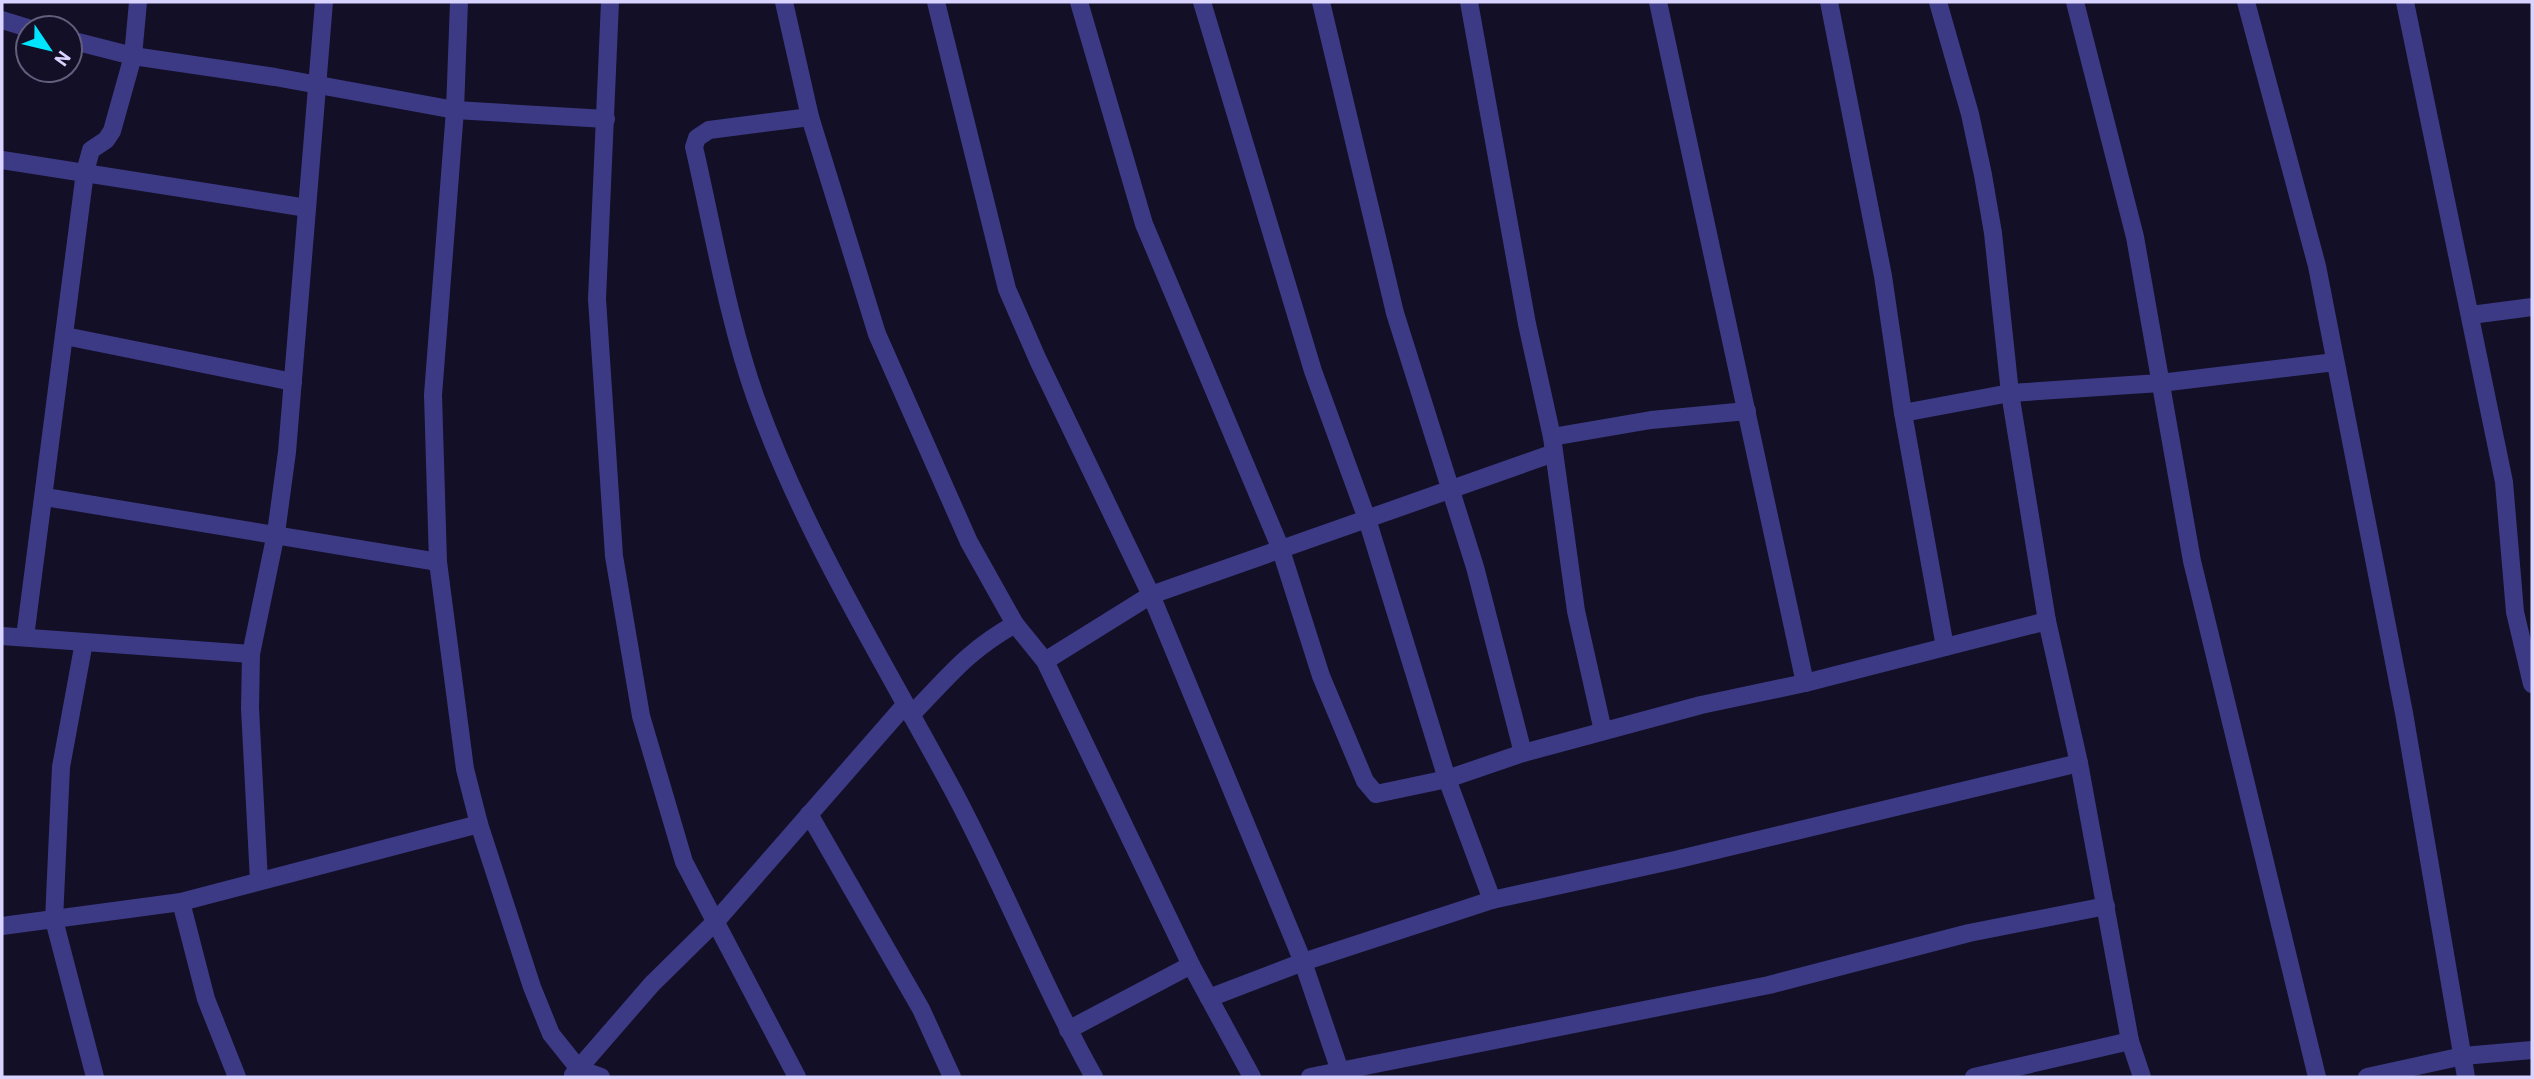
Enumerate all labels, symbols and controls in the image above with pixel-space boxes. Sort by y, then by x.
north arrow [14,14,84,84]
text: N [50,47,76,71]

